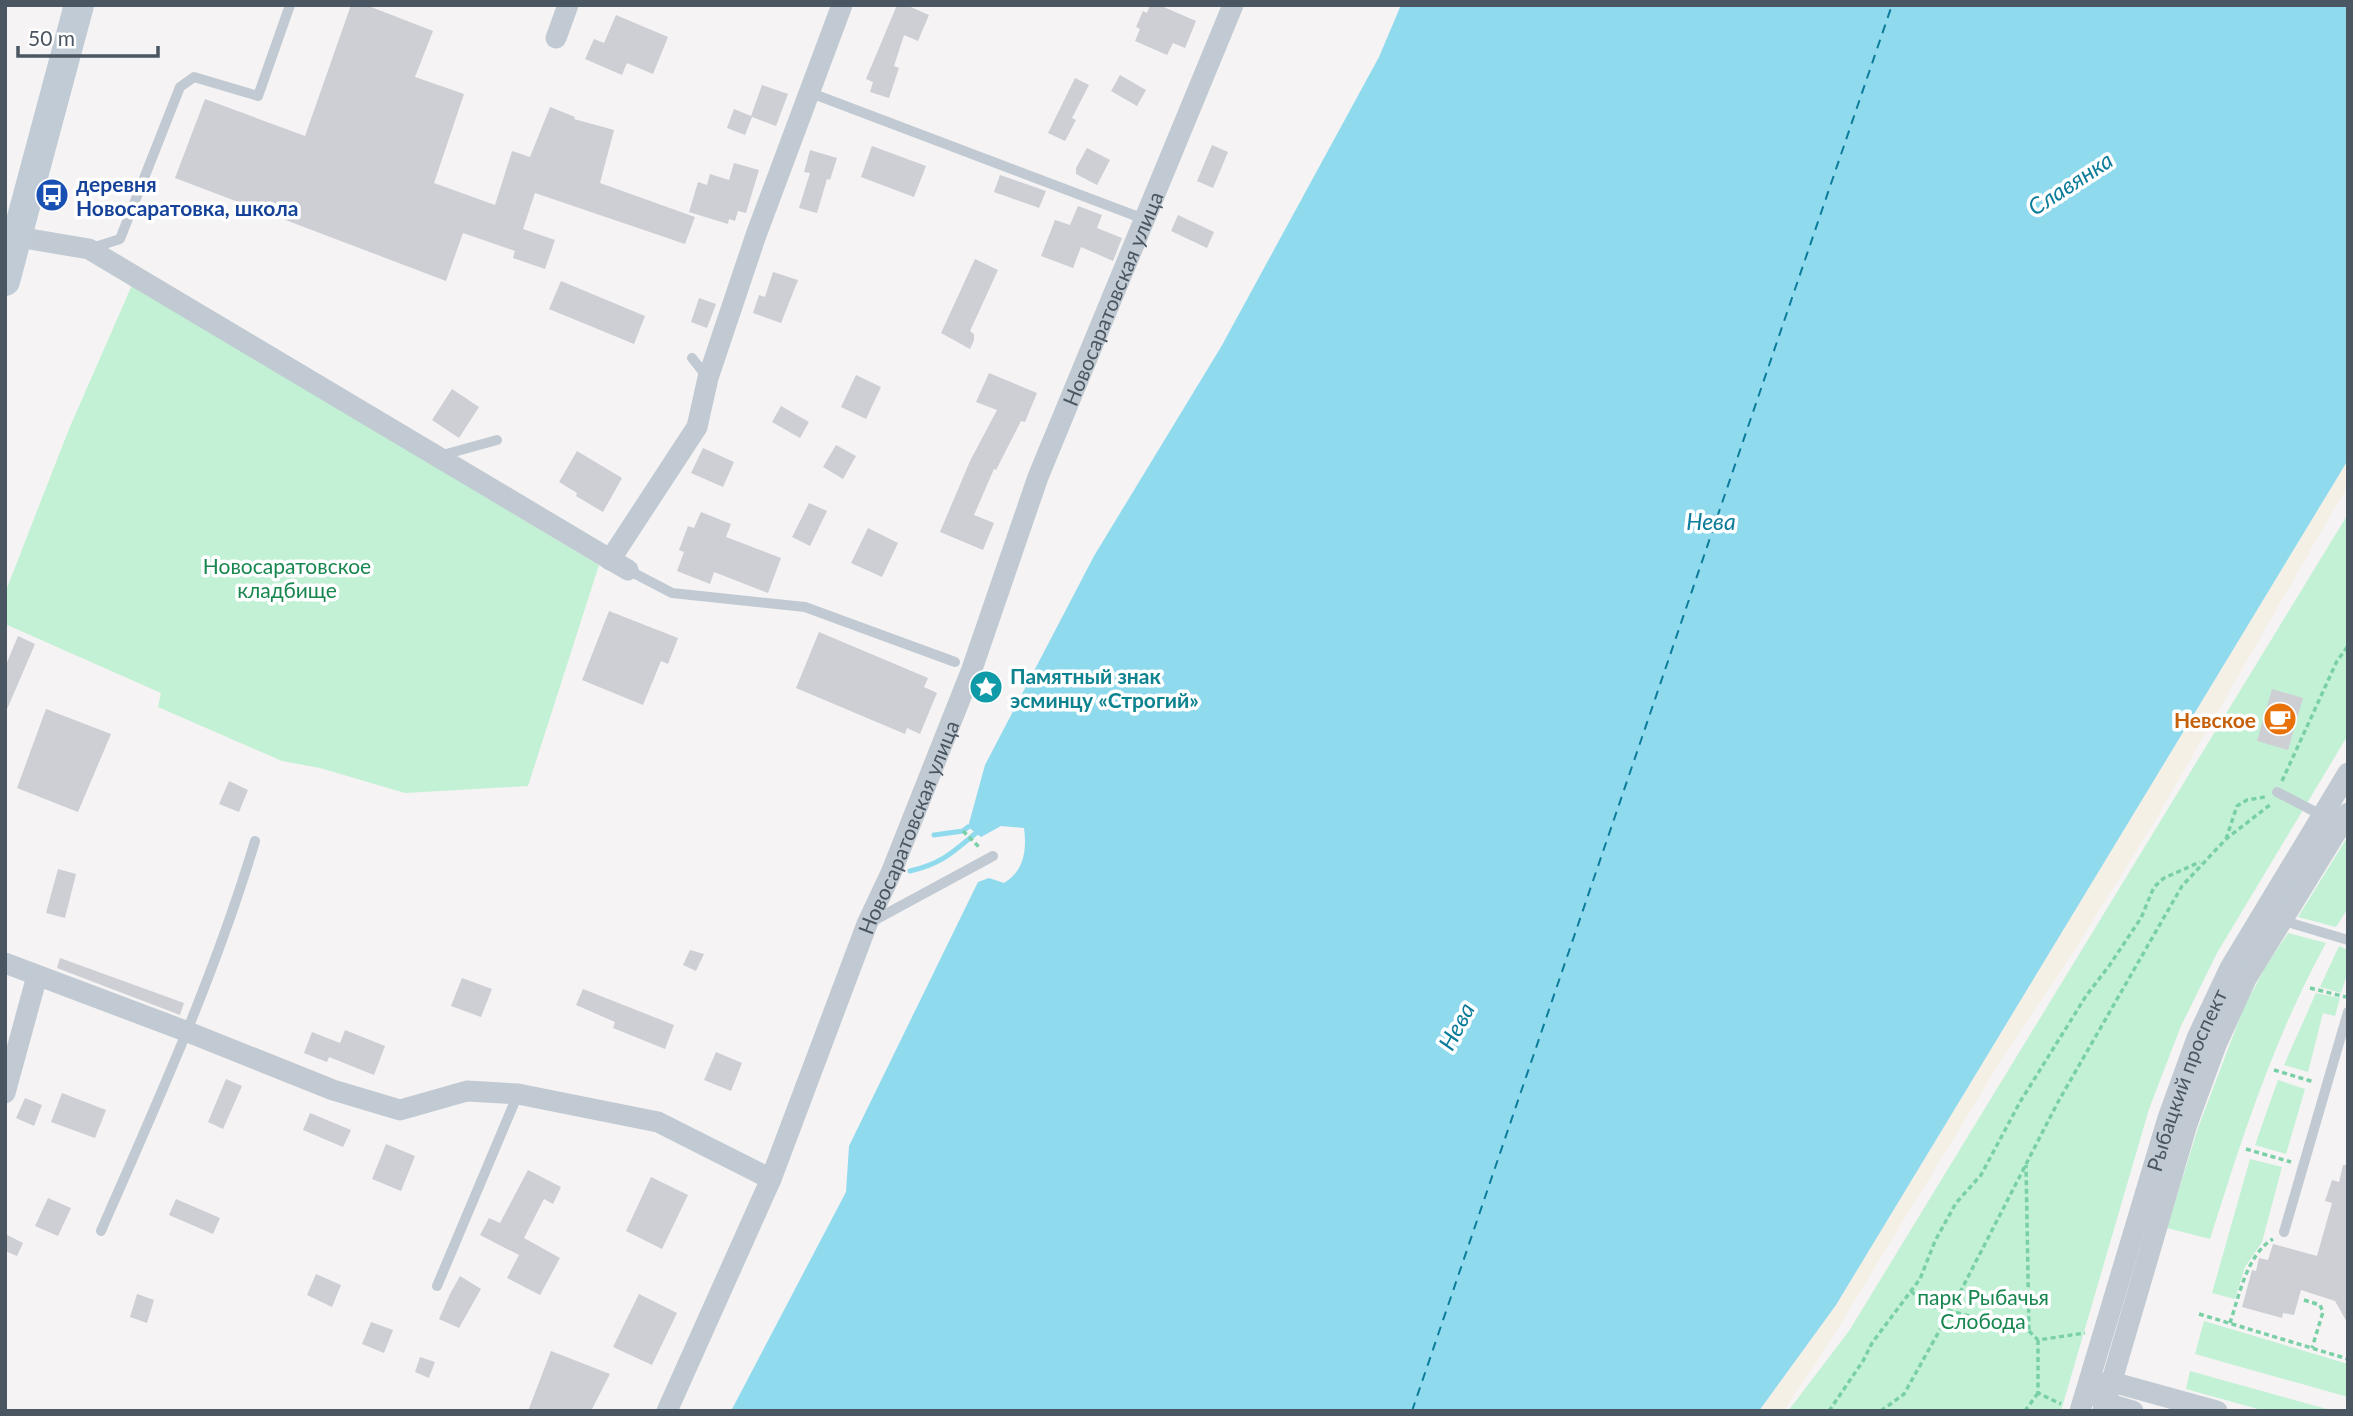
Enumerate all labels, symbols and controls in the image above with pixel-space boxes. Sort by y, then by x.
scale bar [18,14,158,58]
text: 50 m [28,25,75,50]
water label: Славянка [2022,145,2118,221]
place label: деревня Новосаратовка, школа [76,171,298,220]
bus stop icon: деревня Новосаратовка, школа [33,176,71,214]
street label: Новосаратовская улица [1056,187,1167,409]
water label: Нева [1686,507,1736,535]
park label: Новосаратовское кладбище [203,553,371,602]
place label: Памятный знак эсминцу «Строгий» [1010,663,1199,712]
place icon: Памятный знак эсминцу «Строгий» [967,668,1005,706]
cafe icon: Невское [2261,700,2299,738]
place label: Невское [2174,707,2256,732]
street label: Новосаратовская улица [852,716,963,937]
street label: Рыбацкий проспект [2140,984,2231,1174]
water label: Нева [1432,998,1480,1054]
park label: парк Рыбачья Слобода [1917,1284,2049,1333]

